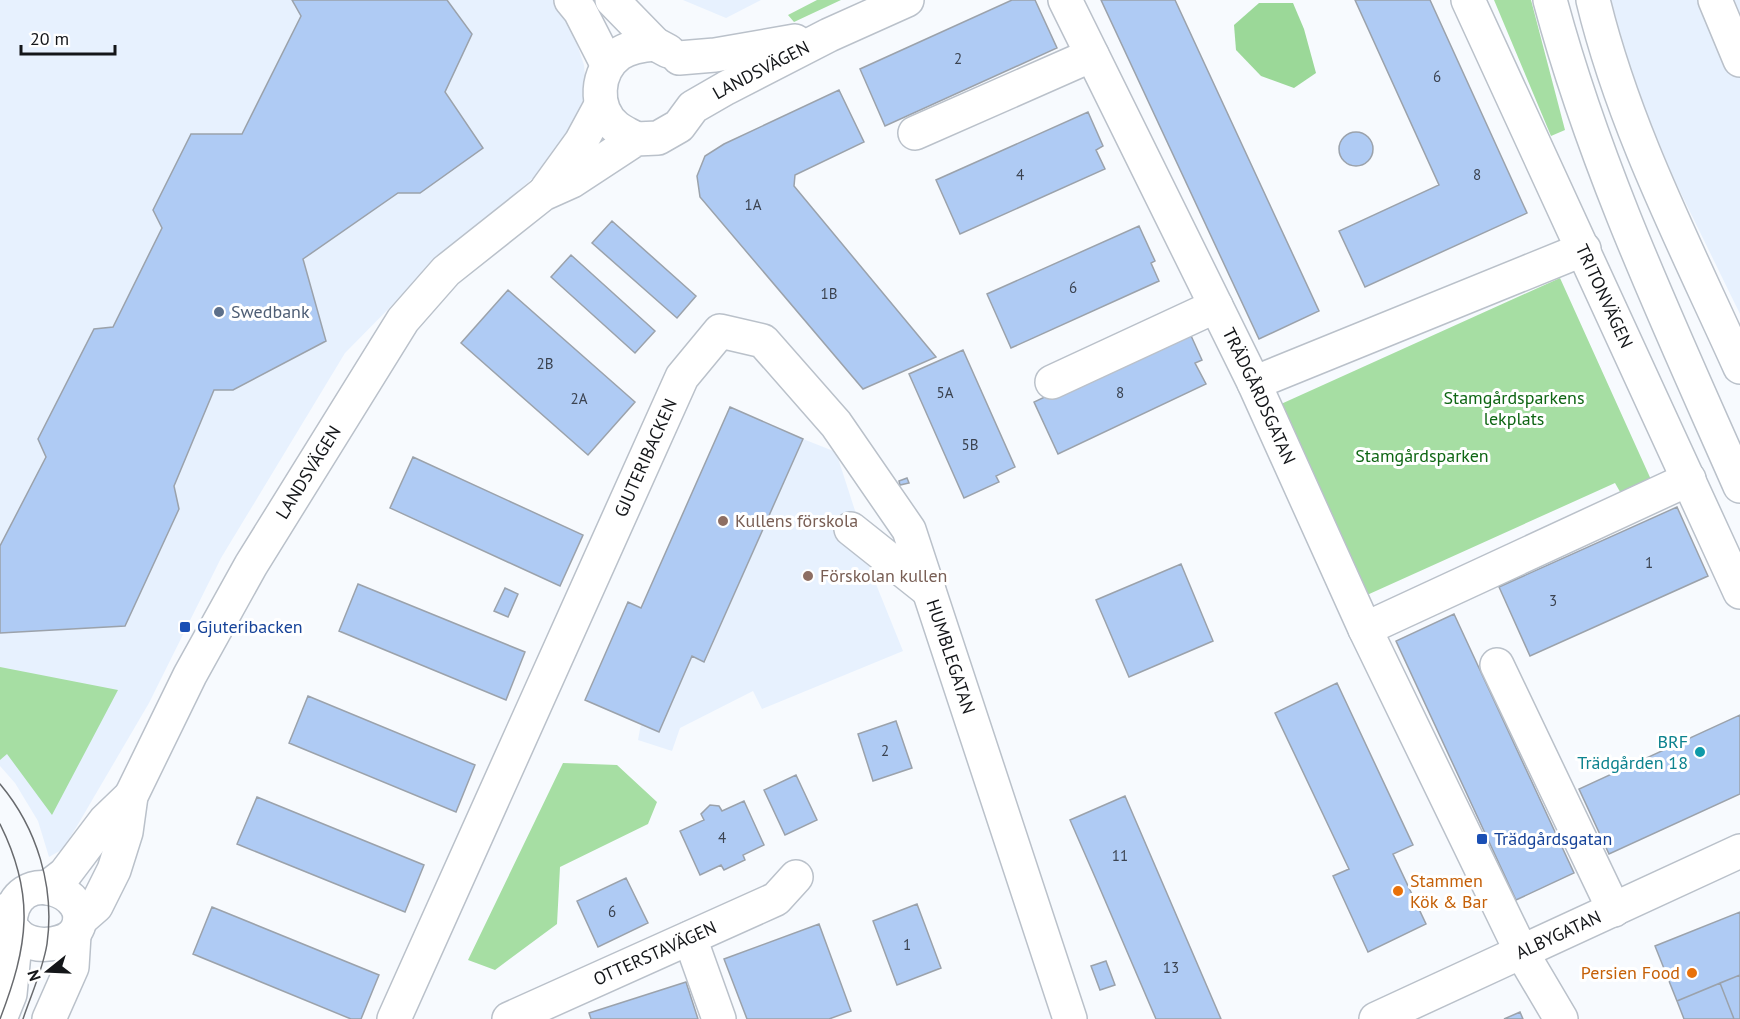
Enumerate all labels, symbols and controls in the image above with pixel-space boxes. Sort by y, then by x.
scale bar [21,18,116,56]
text: 20 m [30,27,69,50]
street label: LANDSVÄGEN [708,35,813,104]
house number: 2 [954,49,962,68]
house number: 6 [1433,67,1441,86]
house number: 4 [1016,165,1024,184]
house number: 8 [1473,165,1481,184]
house number: 1A [745,195,762,214]
street label: TRITONVÄGEN [1571,240,1638,352]
house number: 6 [1069,278,1077,297]
house number: 1B [821,284,837,303]
place label: Swedbank [231,300,310,323]
marker: Swedbank [212,305,226,319]
street label: TRÄDGÅRDSGATAN [1218,324,1301,468]
house number: 2B [537,354,553,373]
house number: 5A [937,383,954,402]
house number: 8 [1116,383,1124,402]
park label: Stamgårdsparkens lekplats [1444,386,1584,430]
house number: 2A [571,389,588,408]
street label: GJUTERIBACKEN [609,395,682,520]
street label: LANDSVÄGEN [270,421,346,523]
house number: 5B [962,435,978,454]
park label: Stamgårdsparken [1355,444,1489,467]
place label: Kullens förskola [735,509,858,532]
marker: Kullens förskola [716,514,730,528]
house number: 1 [1645,553,1653,572]
place label: Förskolan kullen [820,564,947,587]
marker: Förskolan kullen [801,569,815,583]
house number: 3 [1549,591,1557,610]
street label: HUMBLEGATAN [922,596,981,717]
place label: Gjuteribacken [197,615,303,638]
marker: Gjuteribacken [178,620,192,634]
place label: BRF Trädgården 18 [1577,730,1688,774]
house number: 2 [881,741,889,760]
marker: BRF Trädgården 18 [1693,745,1707,759]
place label: Trädgårdsgatan [1494,827,1612,850]
house number: 4 [718,828,726,847]
marker: Trädgårdsgatan [1475,832,1489,846]
house number: 11 [1112,846,1128,865]
place label: Stammen Kök & Bar [1410,869,1488,913]
marker: Stammen Kök & Bar [1391,884,1405,898]
house number: 6 [608,902,616,921]
street label: ALBYGATAN [1512,905,1605,964]
street label: OTTERSTAVÄGEN [590,915,720,991]
house number: 1 [903,935,911,954]
north arrow [18,941,78,1001]
house number: 13 [1163,958,1179,977]
place label: Persien Food [1581,961,1680,984]
marker: Persien Food [1685,966,1699,980]
text: N [23,968,45,984]

